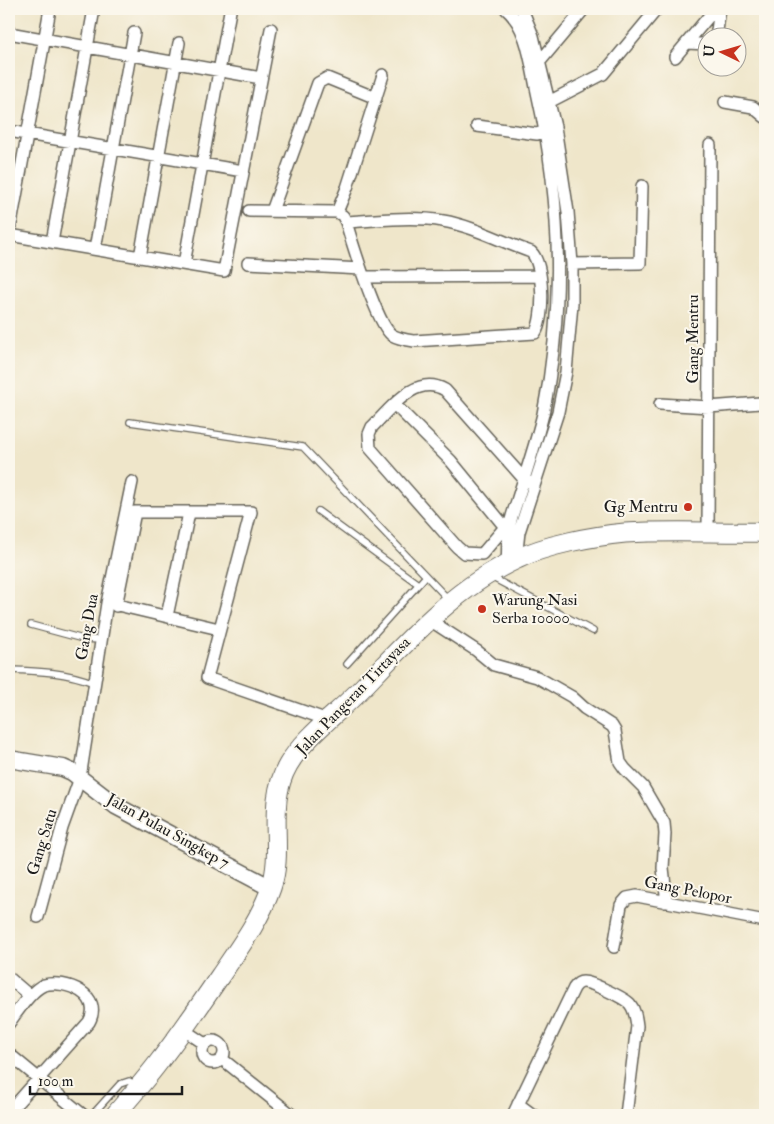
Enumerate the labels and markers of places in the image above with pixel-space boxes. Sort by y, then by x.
place label: Gg Mentru [604,497,678,517]
marker: Gg Mentru [682,501,694,513]
place label: Warung Nasi Serba 10000 [491,590,577,628]
marker: Warung Nasi Serba 10000 [476,603,488,615]

